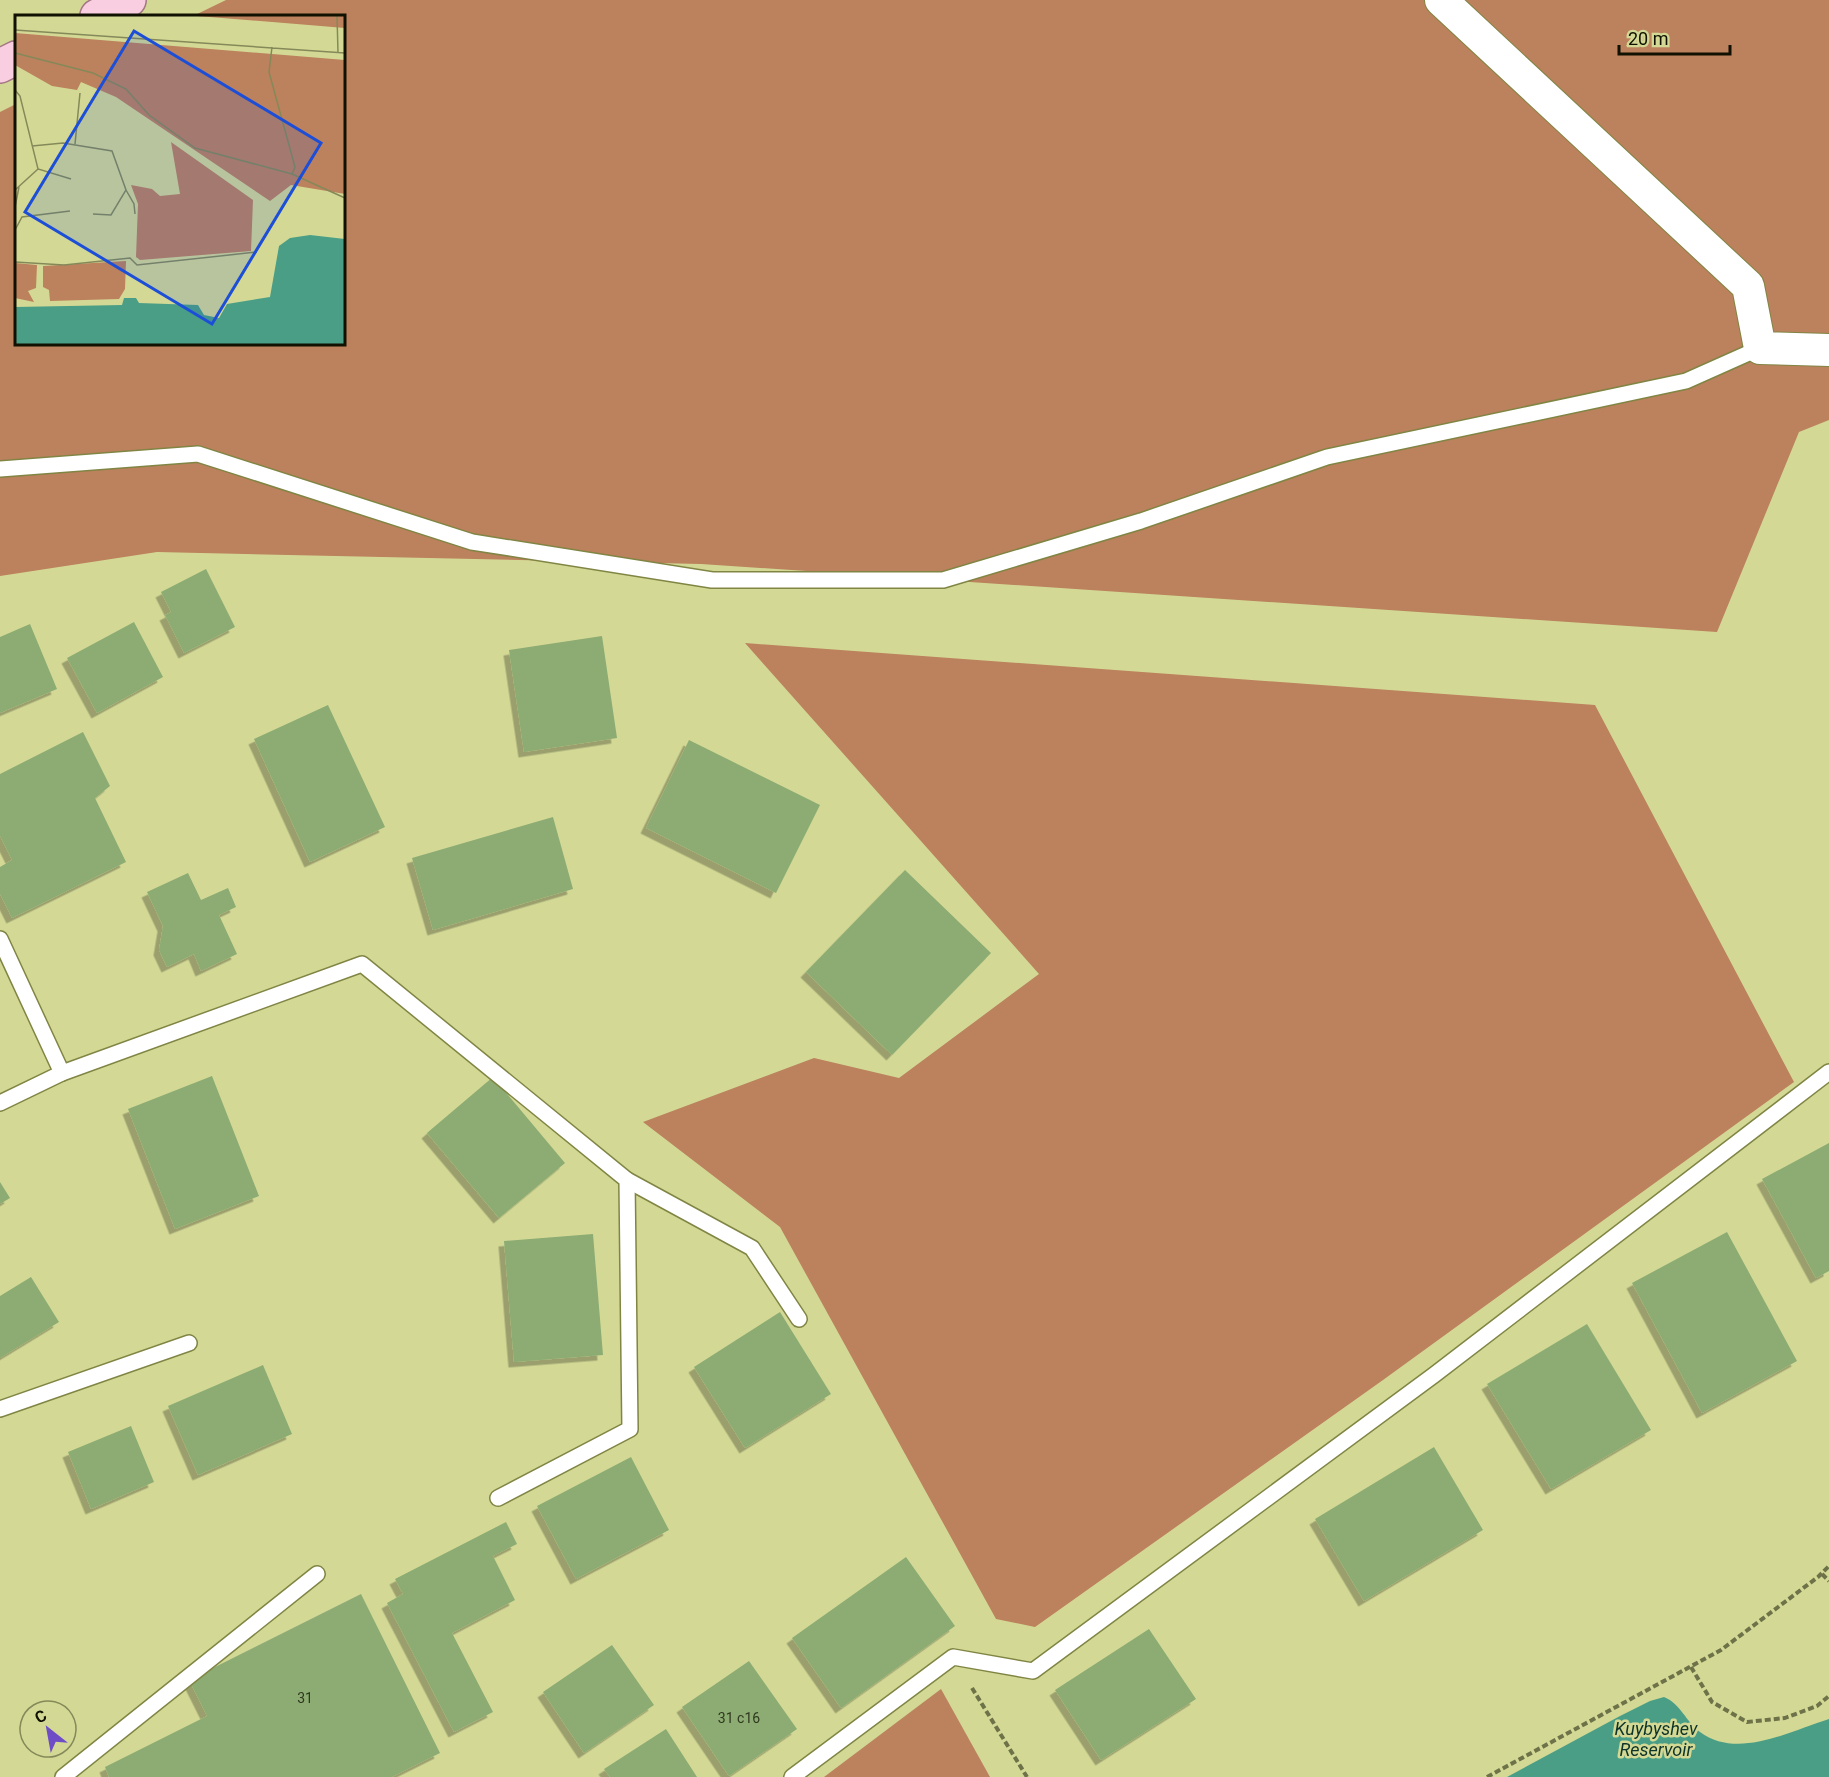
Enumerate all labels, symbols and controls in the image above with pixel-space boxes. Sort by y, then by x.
inset map [15,15,345,345]
scale bar [1619,18,1730,56]
text: 20 m [1628,28,1668,49]
house number: 31 [297,1690,313,1706]
north arrow [18,1699,78,1759]
text: С [31,1706,50,1727]
house number: 31 с16 [718,1710,760,1726]
water label: Kuybyshev Reservoir [1615,1718,1698,1760]

